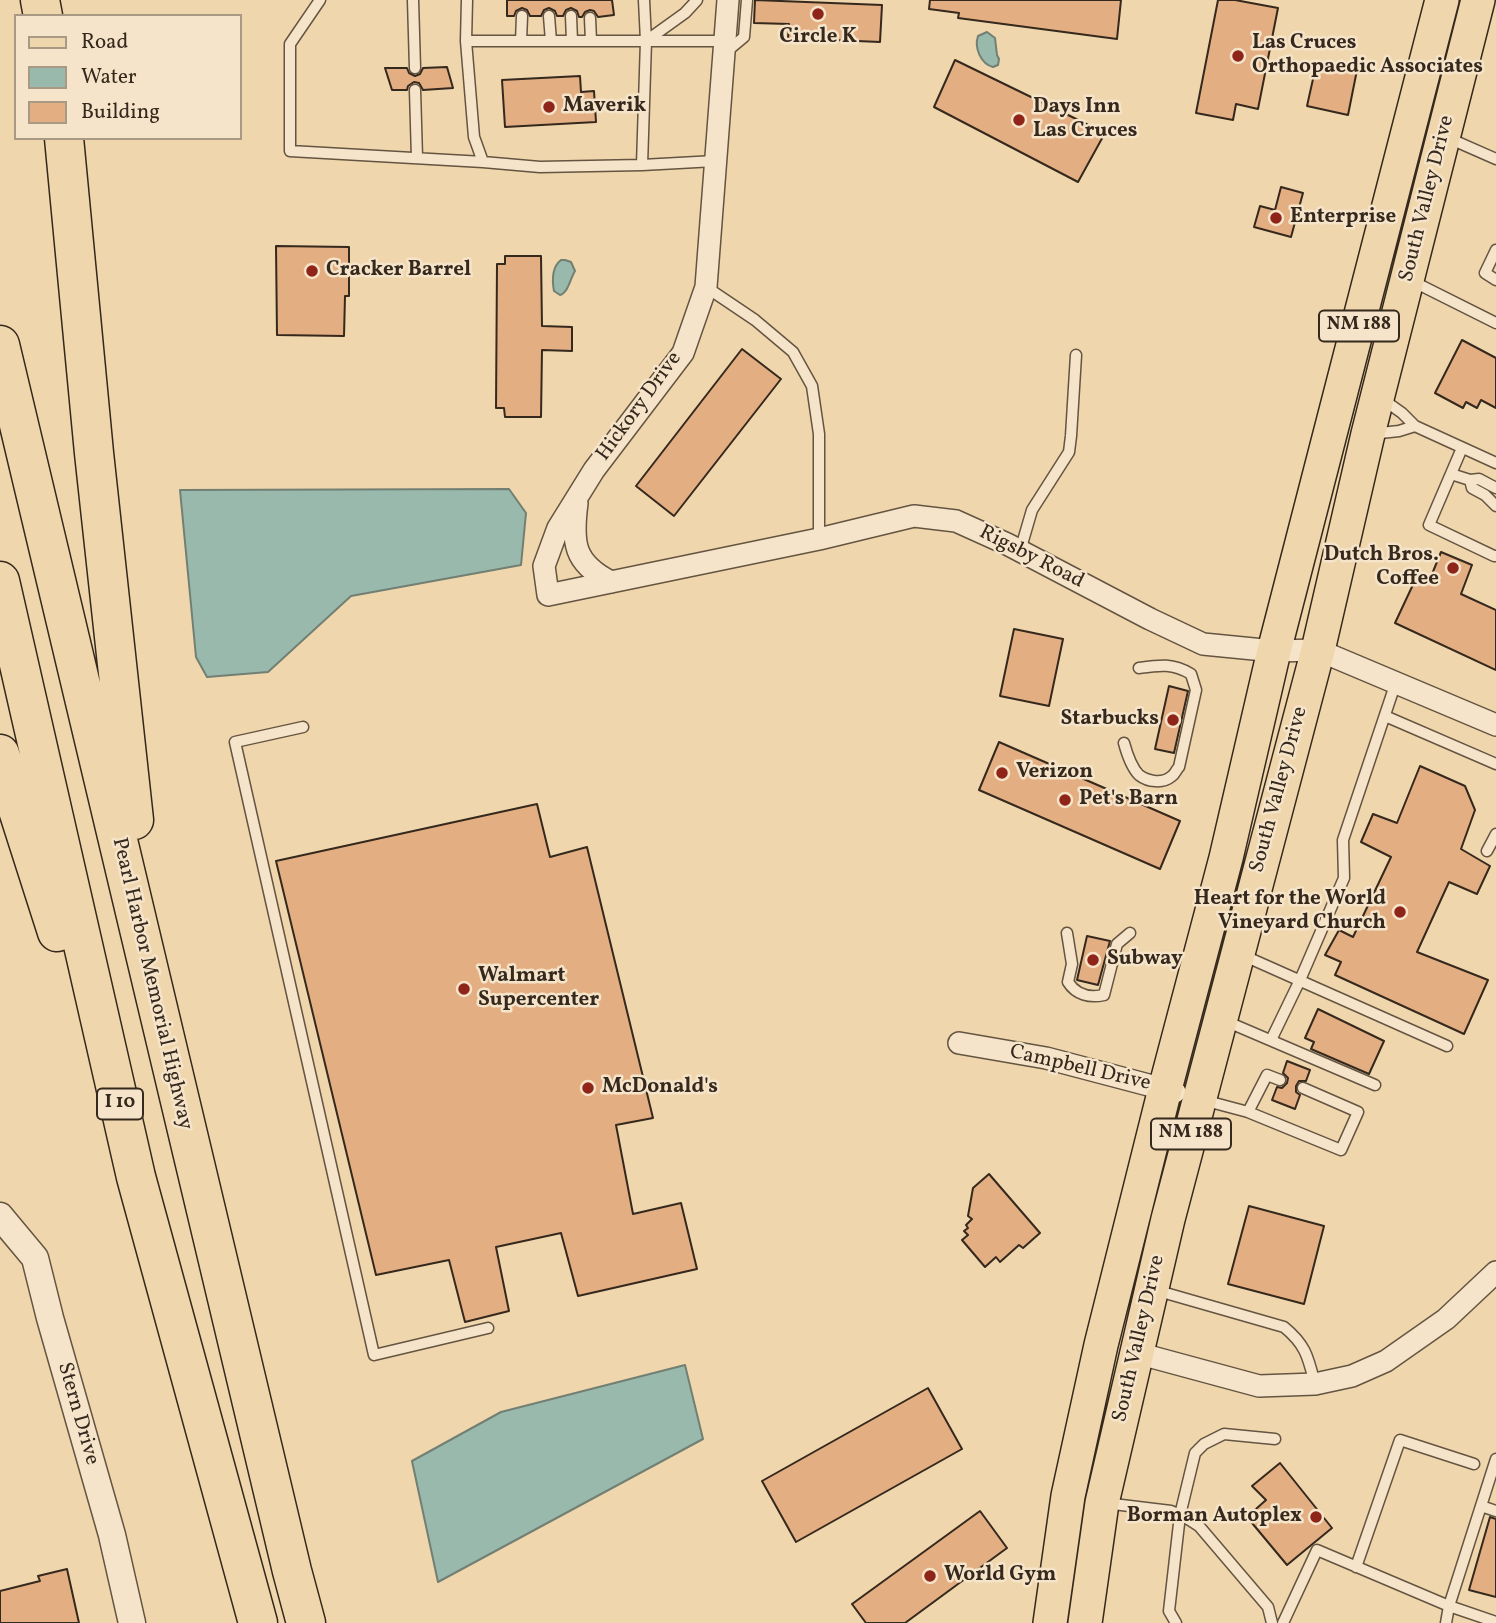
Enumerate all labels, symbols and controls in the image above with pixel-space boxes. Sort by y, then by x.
marker: Circle K [810,6,826,22]
legend [14,14,242,140]
place label: Circle K [779,25,857,51]
text: Road [81,28,128,57]
place label: Las Cruces Orthopaedic Associates [1252,31,1483,81]
marker: Las Cruces Orthopaedic Associates [1230,48,1246,64]
text: Water [81,63,137,92]
place label: Maverik [563,94,646,120]
place label: Days Inn Las Cruces [1033,95,1138,145]
text: Building [81,98,160,127]
marker: Maverik [541,99,557,115]
marker: Days Inn Las Cruces [1011,112,1027,128]
street label: South Valley Drive [1395,113,1461,285]
place label: Enterprise [1290,205,1396,231]
marker: Enterprise [1268,210,1284,226]
place label: Cracker Barrel [326,258,471,284]
marker: Cracker Barrel [304,263,320,279]
road number: NM 188 [1319,310,1399,342]
street label: Hickory Drive [592,347,688,467]
street label: Rigsby Road [974,521,1088,595]
place label: Dutch Bros. Coffee [1324,543,1439,593]
marker: Dutch Bros. Coffee [1445,560,1461,576]
street label: South Valley Drive [1246,704,1314,876]
place label: Starbucks [1061,707,1159,733]
marker: Starbucks [1165,712,1181,728]
place label: Verizon [1016,760,1093,786]
marker: Verizon [994,765,1010,781]
place label: Pet's Barn [1079,787,1178,813]
marker: Pet's Barn [1057,792,1073,808]
street label: Pearl Harbor Memorial Highway [105,835,197,1133]
place label: Heart for the World Vineyard Church [1194,887,1386,937]
marker: Heart for the World Vineyard Church [1392,904,1408,920]
place label: Subway [1107,947,1183,973]
marker: Subway [1085,952,1101,968]
place label: Walmart Supercenter [478,964,599,1014]
marker: Walmart Supercenter [456,981,472,997]
street label: Campbell Drive [1007,1041,1153,1097]
place label: McDonald's [602,1075,718,1101]
marker: McDonald's [580,1080,596,1096]
road number: I 10 [97,1088,143,1120]
road number: NM 188 [1151,1118,1231,1150]
street label: South Valley Drive [1109,1253,1171,1425]
street label: Stern Drive [50,1360,104,1468]
place label: Borman Autoplex [1127,1504,1302,1530]
marker: Borman Autoplex [1308,1509,1324,1525]
place label: World Gym [944,1563,1056,1589]
marker: World Gym [922,1568,938,1584]

